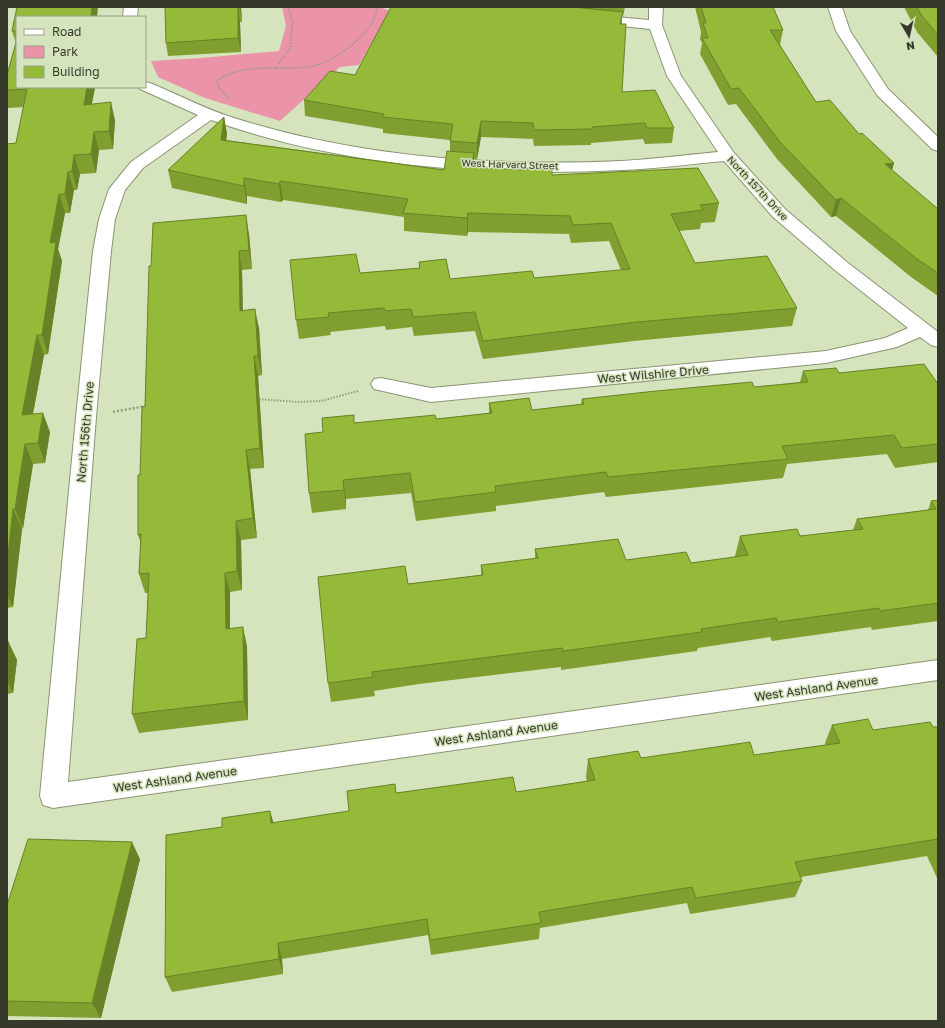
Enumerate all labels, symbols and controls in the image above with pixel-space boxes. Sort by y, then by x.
legend [16,16,146,88]
north arrow [889,16,929,56]
text: Road [52,24,81,39]
text: N [905,39,916,53]
text: Park [52,44,78,59]
text: Building [52,64,100,79]
street label: North 157th Drive [725,153,791,223]
street label: West Harvard Street [461,156,559,172]
street label: West Wilshire Drive [597,362,709,386]
street label: North 156th Drive [73,381,97,483]
street label: West Ashland Avenue [753,672,879,704]
street label: West Ashland Avenue [433,717,559,749]
street label: West Ashland Avenue [112,763,238,795]

